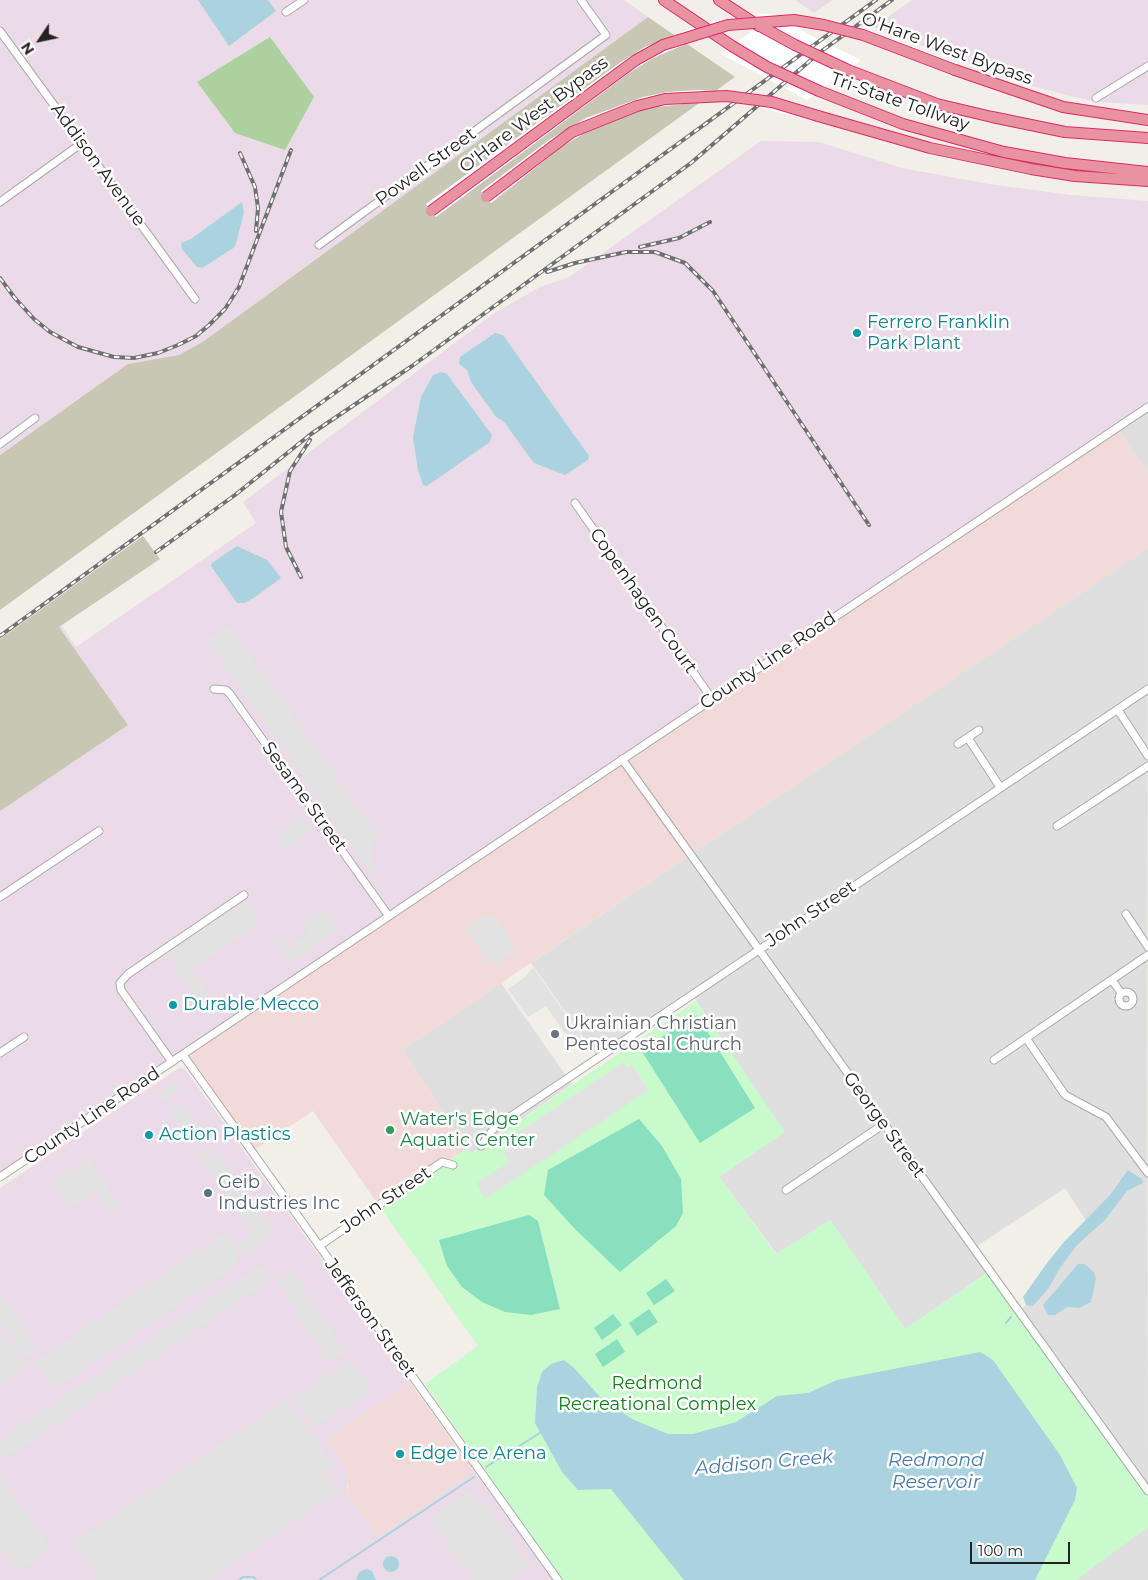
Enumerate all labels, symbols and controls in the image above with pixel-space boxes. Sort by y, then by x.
street label: O'Hare West Bypass [858,8,1036,90]
north arrow [15,15,65,65]
text: N [17,39,38,58]
street label: O'Hare West Bypass [455,52,613,178]
street label: Tri-State Tollway [828,68,972,136]
street label: Addison Avenue [46,99,150,231]
street label: Powell Street [372,123,480,211]
place label: Ferrero Franklin Park Plant [867,312,1010,354]
marker: Ferrero Franklin Park Plant [851,327,863,339]
street label: Copenhagen Court [585,524,701,678]
street label: County Line Road [696,608,840,714]
street label: Sesame Street [257,738,351,856]
street label: John Street [762,876,860,952]
place label: Durable Mecco [183,994,319,1016]
marker: Durable Mecco [167,999,179,1011]
place label: Ukrainian Christian Pentecostal Church [565,1013,742,1056]
marker: Ukrainian Christian Pentecostal Church [549,1028,561,1040]
street label: County Line Road [20,1063,164,1169]
street label: George Street [838,1068,930,1182]
place label: Water's Edge Aquatic Center [400,1109,535,1152]
place label: Action Plastics [159,1124,291,1146]
marker: Water's Edge Aquatic Center [384,1124,396,1136]
marker: Action Plastics [143,1129,155,1141]
street label: John Street [337,1162,435,1238]
place label: Geib Industries Inc [218,1172,340,1214]
marker: Geib Industries Inc [202,1187,214,1199]
street label: Jefferson Street [320,1254,420,1382]
park label: Redmond Recreational Complex [558,1373,756,1416]
place label: Edge Ice Arena [410,1443,547,1465]
water label: Addison Creek [694,1446,834,1480]
marker: Edge Ice Arena [394,1448,406,1460]
water label: Redmond Reservoir [888,1449,984,1493]
scale bar [973,1532,1073,1564]
text: 100 m [978,1541,1023,1560]

